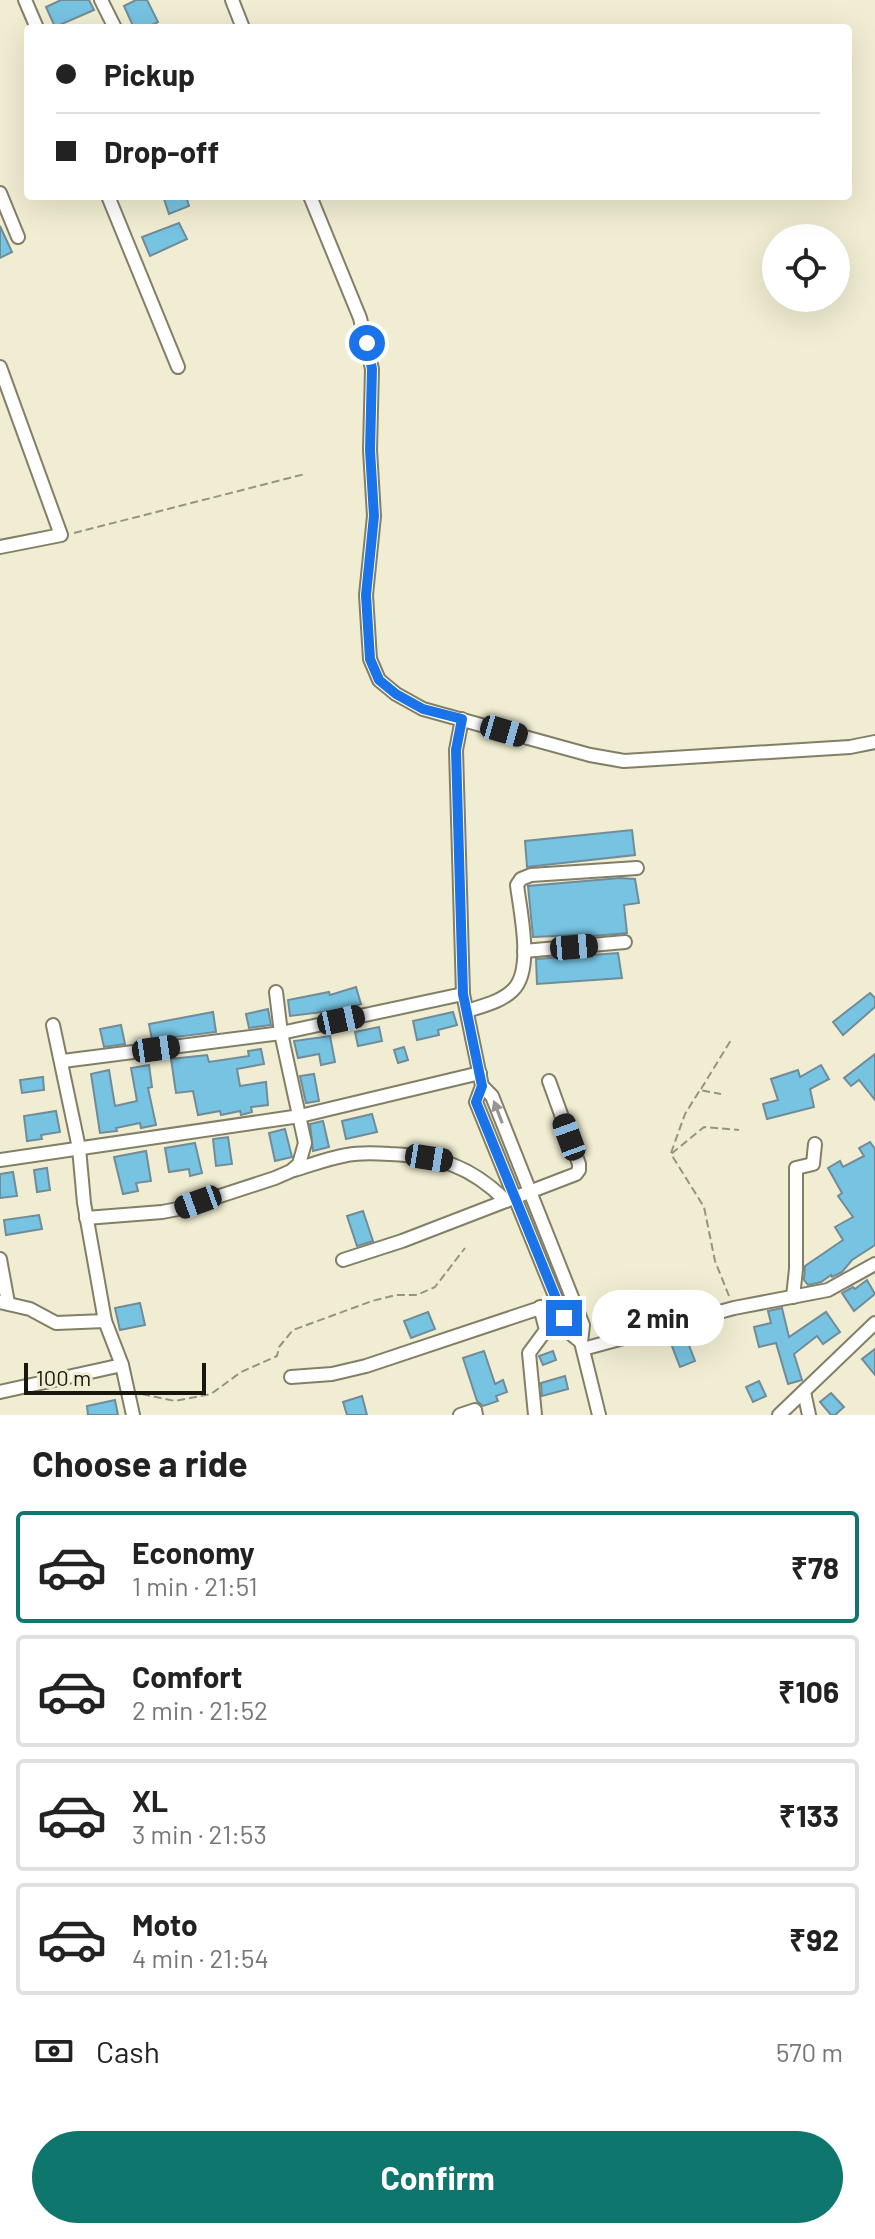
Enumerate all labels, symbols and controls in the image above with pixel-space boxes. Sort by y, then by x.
text: Pickup [104,56,195,92]
text: Drop-off [104,133,219,169]
map controls [762,224,850,312]
button: locate [762,224,850,312]
route start [349,325,385,361]
car [478,713,530,749]
car [549,933,599,961]
car [315,1003,367,1037]
car [131,1034,181,1064]
one-way arrow [491,1100,504,1124]
car [550,1110,588,1164]
car [403,1142,455,1174]
car [171,1183,225,1221]
callout: 2 min [592,1290,724,1346]
route end [546,1300,582,1336]
text: 2 min [627,1302,689,1333]
scale bar [24,1359,206,1395]
text: 100 m [36,1364,91,1390]
text: Choose a ride [32,1441,248,1484]
icon: car [36,1531,108,1603]
text: Economy [132,1534,255,1570]
text: ₹78 [791,1549,839,1585]
text: 1 min · 21:51 [132,1570,258,1601]
icon: car [36,1655,108,1727]
text: Comfort [132,1658,242,1694]
text: ₹106 [778,1673,839,1709]
text: 2 min · 21:52 [132,1694,268,1725]
icon: car [36,1779,108,1851]
text: XL [132,1782,168,1818]
text: ₹133 [779,1797,839,1833]
text: 3 min · 21:53 [132,1818,267,1849]
icon: car [36,1903,108,1975]
text: Moto [132,1906,198,1942]
text: ₹92 [789,1921,839,1957]
text: 4 min · 21:54 [132,1942,269,1973]
icon: cash [32,2029,76,2073]
text: Cash [96,2033,160,2069]
text: 570 m [776,2036,843,2067]
button: Confirm [32,2131,843,2223]

